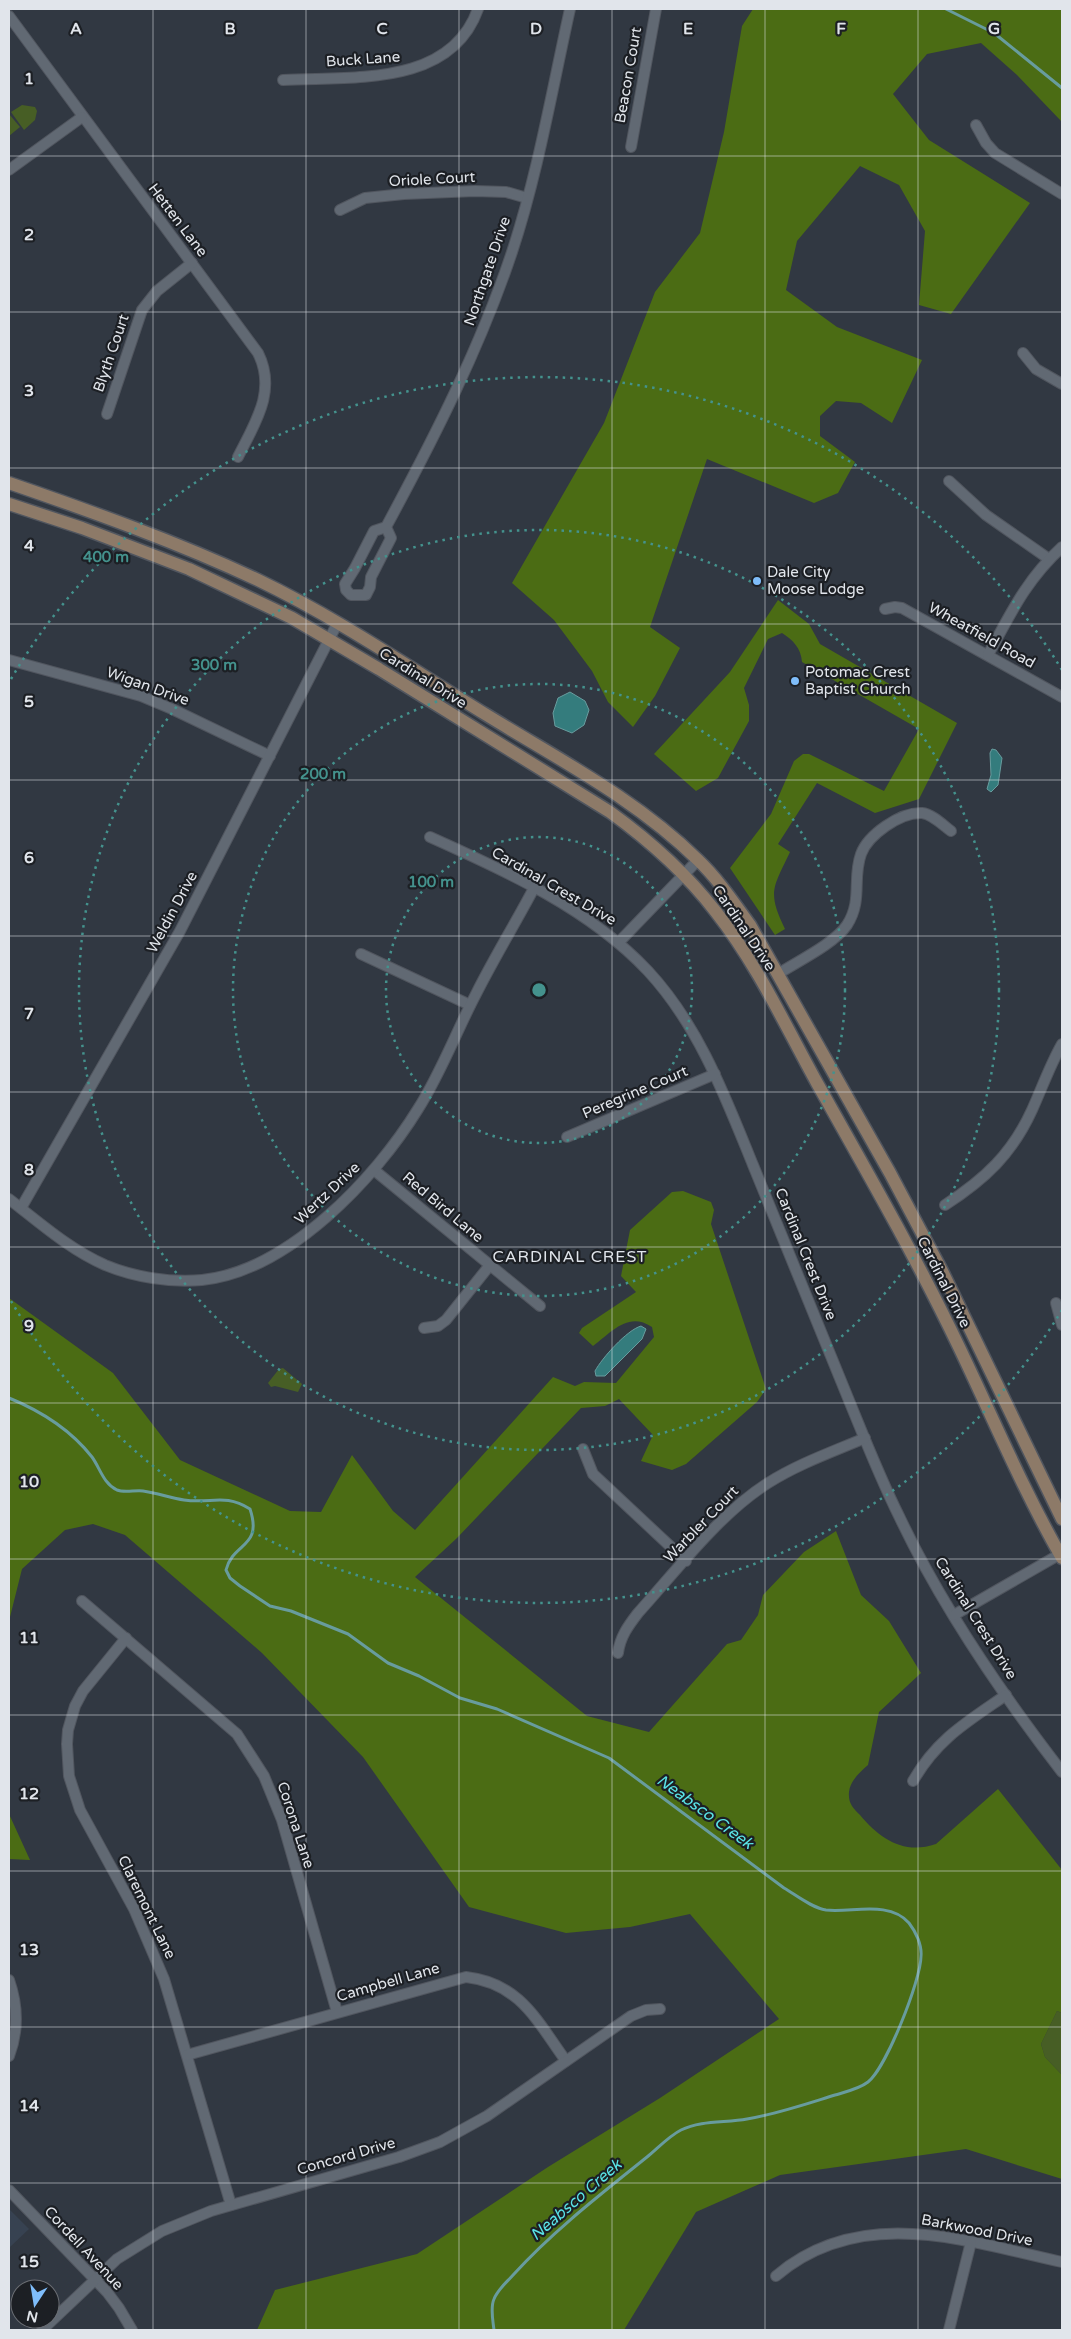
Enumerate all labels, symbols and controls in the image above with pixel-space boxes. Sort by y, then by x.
text: A [70,19,82,39]
text: B [224,19,236,39]
text: C [376,19,388,39]
text: D [530,19,542,39]
text: E [683,19,693,39]
text: F [836,19,846,39]
text: G [988,19,1000,39]
street label: Beacon Court [611,25,645,124]
street label: Buck Lane [325,47,401,71]
text: 1 [24,69,34,89]
street label: Oriole Court [388,168,476,190]
street label: Hetten Lane [145,180,211,260]
street label: Northgate Drive [460,214,514,328]
text: 2 [24,225,34,245]
street label: Blyth Court [89,311,133,394]
text: 3 [24,381,34,401]
text: 4 [24,536,34,556]
text: 400 m [83,548,129,566]
place label: Dale City Moose Lodge [767,563,864,598]
marker: Dale City Moose Lodge [751,575,763,587]
street label: Wheatfield Road [925,598,1039,672]
street label: Cardinal Drive [376,644,470,712]
text: 300 m [191,656,237,674]
street label: Wigan Drive [104,663,192,709]
place label: Potomac Crest Baptist Church [805,663,911,698]
marker: Potomac Crest Baptist Church [789,675,801,687]
text: 5 [24,692,34,712]
text: 200 m [300,765,346,783]
street label: Cardinal Crest Drive [489,843,619,929]
text: 6 [24,848,34,868]
street label: Weldin Drive [143,868,201,956]
text: 100 m [408,873,454,891]
street label: Cardinal Drive [709,882,779,974]
centre of rings [530,981,548,999]
text: 7 [24,1004,34,1024]
street label: Peregrine Court [580,1062,691,1122]
street label: Wertz Drive [291,1158,363,1228]
text: 8 [24,1160,34,1180]
street label: Red Bird Lane [399,1168,487,1246]
street label: Cardinal Crest Drive [771,1185,841,1323]
street label: Cardinal Drive [913,1233,975,1331]
district label: CARDINAL CREST [493,1247,647,1267]
text: 9 [24,1316,34,1336]
text: 10 [19,1472,39,1492]
street label: Warbler Court [660,1482,742,1566]
street label: Cardinal Crest Drive [931,1554,1021,1682]
text: 11 [19,1628,39,1648]
water label: Neabsco Creek [653,1770,758,1855]
street label: Corona Lane [274,1779,318,1871]
text: 12 [19,1784,39,1804]
street label: Claremont Lane [114,1852,180,1962]
text: 13 [19,1940,39,1960]
street label: Campbell Lane [335,1959,441,2005]
text: 14 [19,2096,39,2116]
street label: Concord Drive [295,2133,397,2179]
water label: Neabsco Creek [526,2154,627,2245]
street label: Cordell Avenue [41,2202,127,2294]
street label: Barkwood Drive [920,2210,1034,2250]
text: 15 [19,2252,39,2272]
north arrow [10,2279,60,2329]
text: N [25,2307,40,2326]

